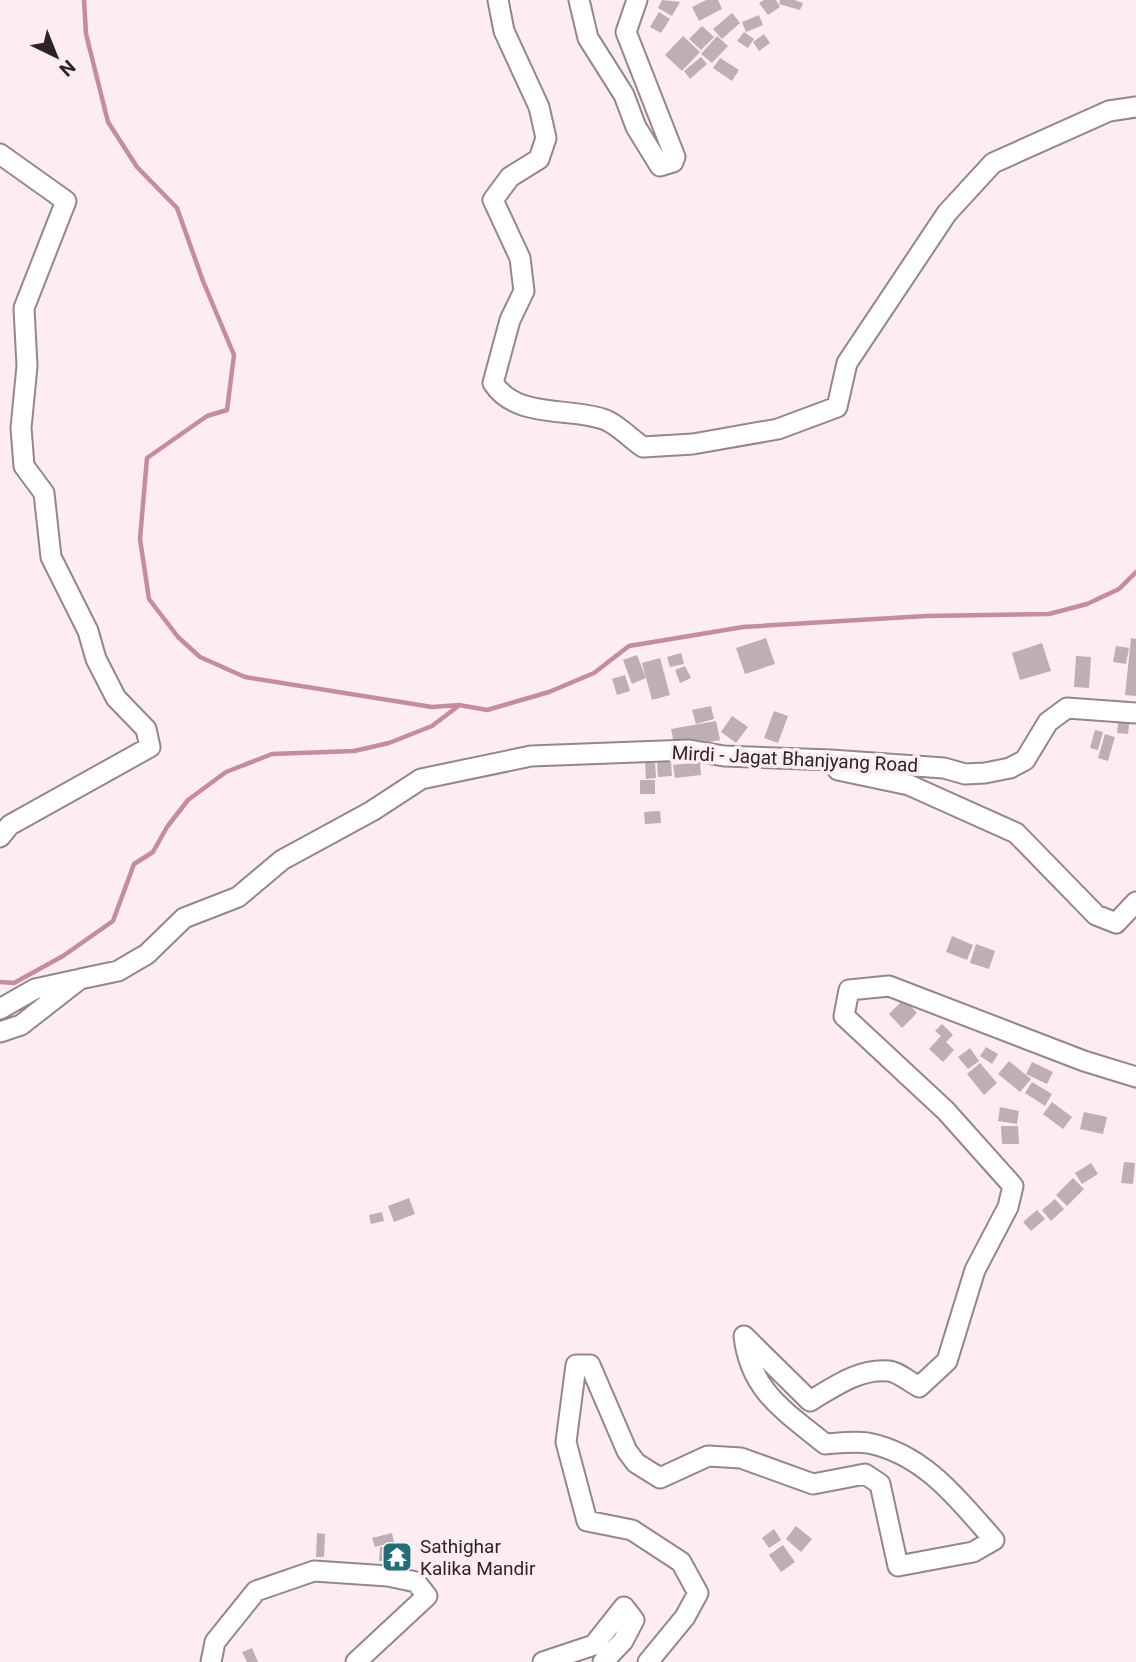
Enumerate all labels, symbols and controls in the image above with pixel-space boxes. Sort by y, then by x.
north arrow [21,21,91,91]
text: N [55,55,80,81]
street label: Mirdi - Jagat Bhanjyang Road [671,741,919,777]
place label: Sathighar Kalika Mandir [420,1535,536,1580]
temple icon: Sathighar Kalika Mandir [380,1540,414,1574]

